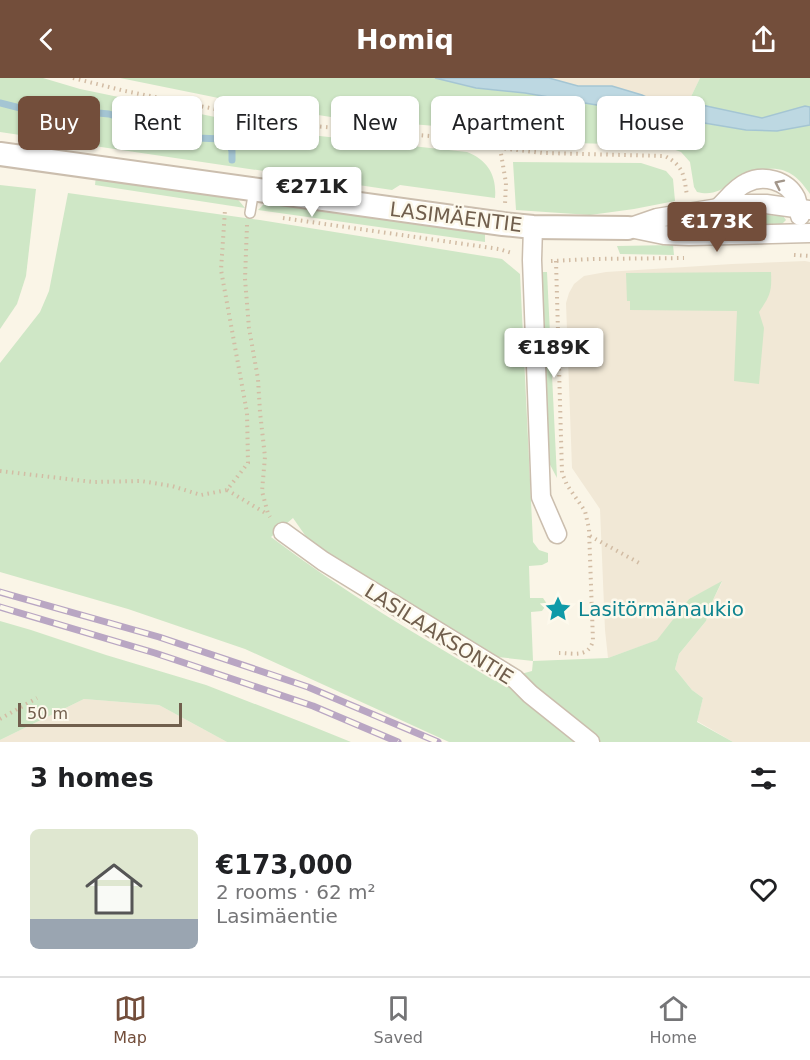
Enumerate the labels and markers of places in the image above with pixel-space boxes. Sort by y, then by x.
pin: €271K [270,167,354,218]
pin: €173K [675,202,759,253]
pin: €189K [512,328,596,379]
place icon: Lasitörmänaukio [543,594,573,624]
place label: Lasitörmänaukio [578,597,744,621]

